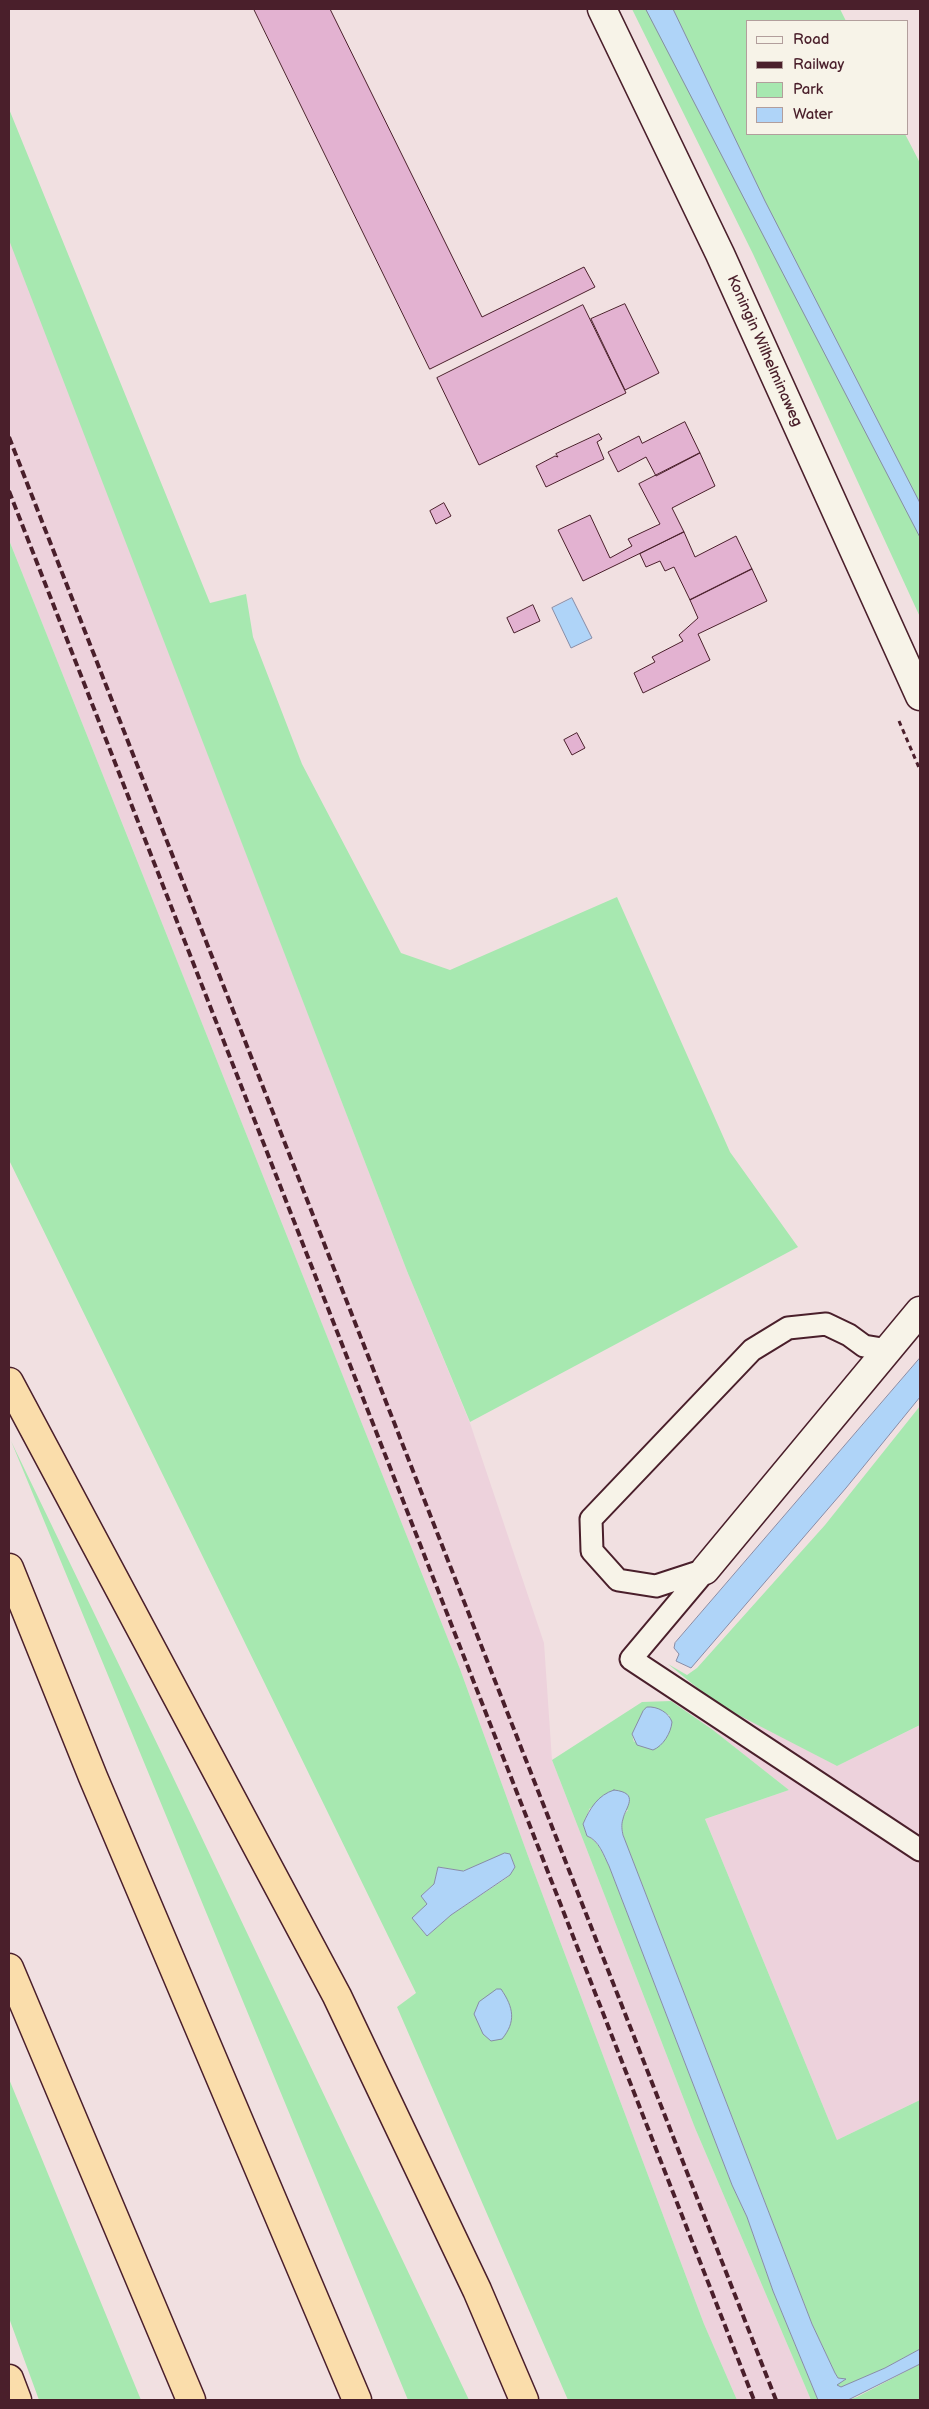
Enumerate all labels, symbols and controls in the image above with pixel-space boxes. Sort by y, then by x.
legend [746,20,909,135]
text: Road [793,30,829,49]
text: Railway [793,55,844,74]
text: Park [793,80,823,99]
text: Water [793,105,833,124]
street label: Koningin Wilhelminaweg [722,272,806,430]

